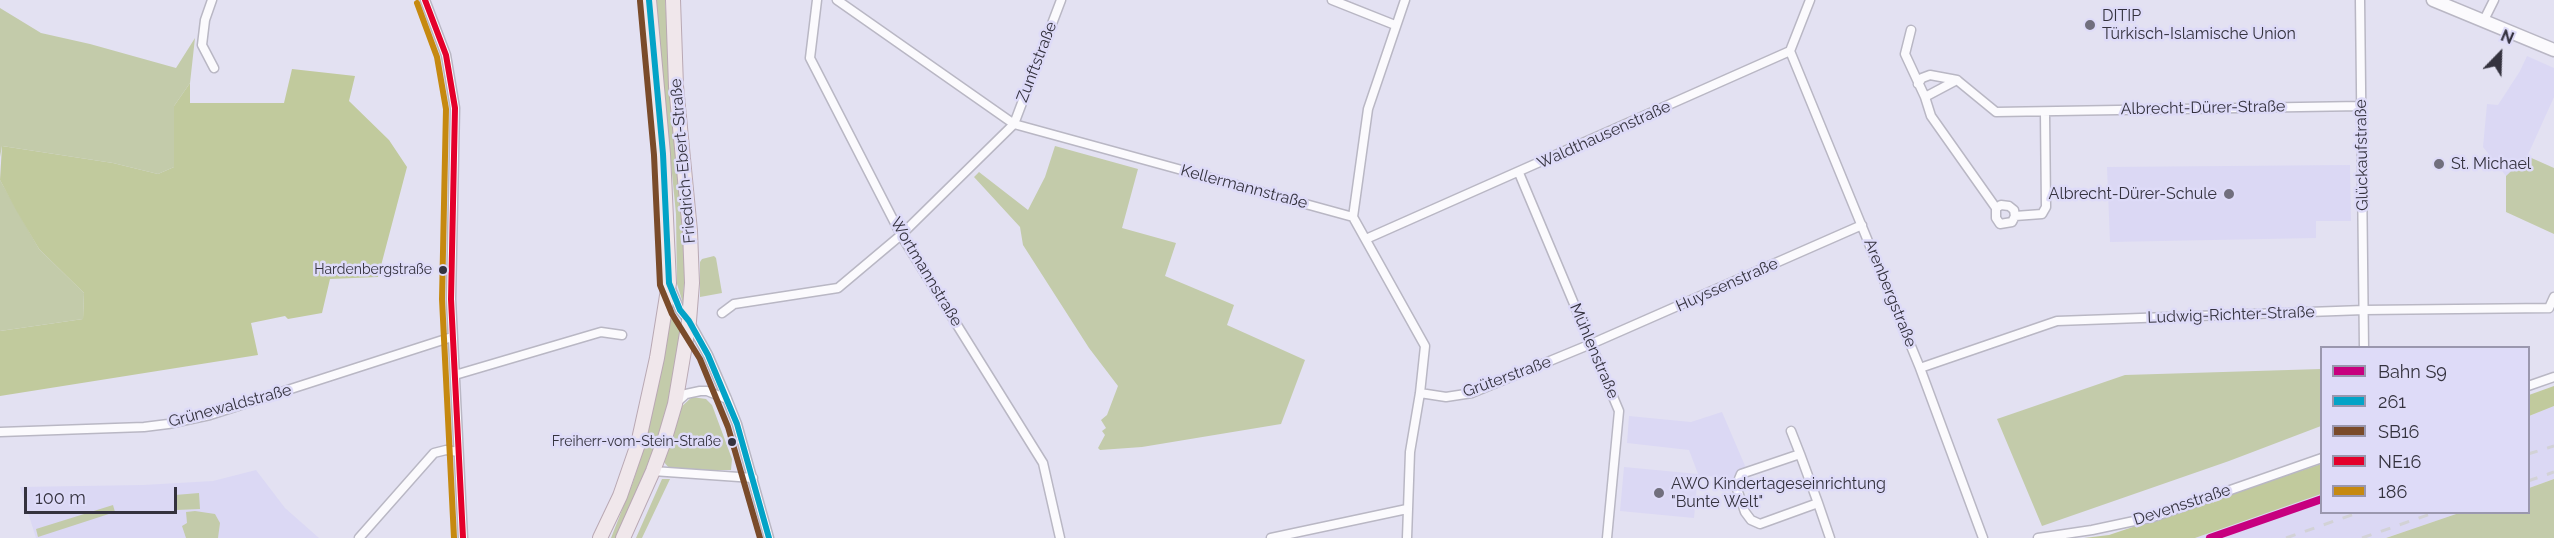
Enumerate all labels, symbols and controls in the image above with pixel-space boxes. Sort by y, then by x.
place label: DITIP Türkisch-Islamische Union [2102,6,2296,44]
marker: DITIP Türkisch-Islamische Union [2083,18,2097,32]
street label: Zunftstraße [1013,19,1061,105]
north arrow [2470,24,2530,84]
text: N [2498,26,2517,48]
street label: Friedrich-Ebert-Straße [666,78,700,244]
street label: Waldthausenstraße [1534,97,1674,173]
street label: Albrecht-Dürer-Straße [2120,97,2286,119]
street label: Glückaufstraße [2351,99,2373,211]
place label: St. Michael [2451,154,2531,174]
marker: St. Michael [2432,157,2446,171]
street label: Kellermannstraße [1178,161,1310,213]
place label: Albrecht-Dürer-Schule [2049,184,2217,204]
marker: Albrecht-Dürer-Schule [2222,187,2236,201]
street label: Wortmannstraße [886,214,966,330]
street label: Arenbergstraße [1860,236,1920,350]
street label: Huyssenstraße [1673,254,1781,316]
place label: Hardenbergstraße [314,262,432,278]
marker: Hardenbergstraße [437,264,449,276]
street label: Mühlenstraße [1565,301,1623,401]
street label: Ludwig-Richter-Straße [2147,302,2315,328]
legend [2320,346,2530,514]
street label: Grüterstraße [1460,352,1554,402]
text: Bahn S9 [2378,361,2447,382]
street label: Grünewaldstraße [166,380,294,432]
text: 261 [2378,391,2406,412]
text: SB16 [2378,421,2419,442]
place label: Freiherr-vom-Stein-Straße [552,434,721,450]
marker: Freiherr-vom-Stein-Straße [726,436,738,448]
text: NE16 [2378,451,2421,472]
place label: AWO Kindertageseinrichtung "Bunte Welt" [1671,474,1886,512]
scale bar [27,475,180,513]
street label: Devensstraße [2131,480,2233,530]
text: 186 [2378,481,2407,502]
marker: AWO Kindertageseinrichtung "Bunte Welt" [1652,486,1666,500]
text: 100 m [35,487,86,508]

